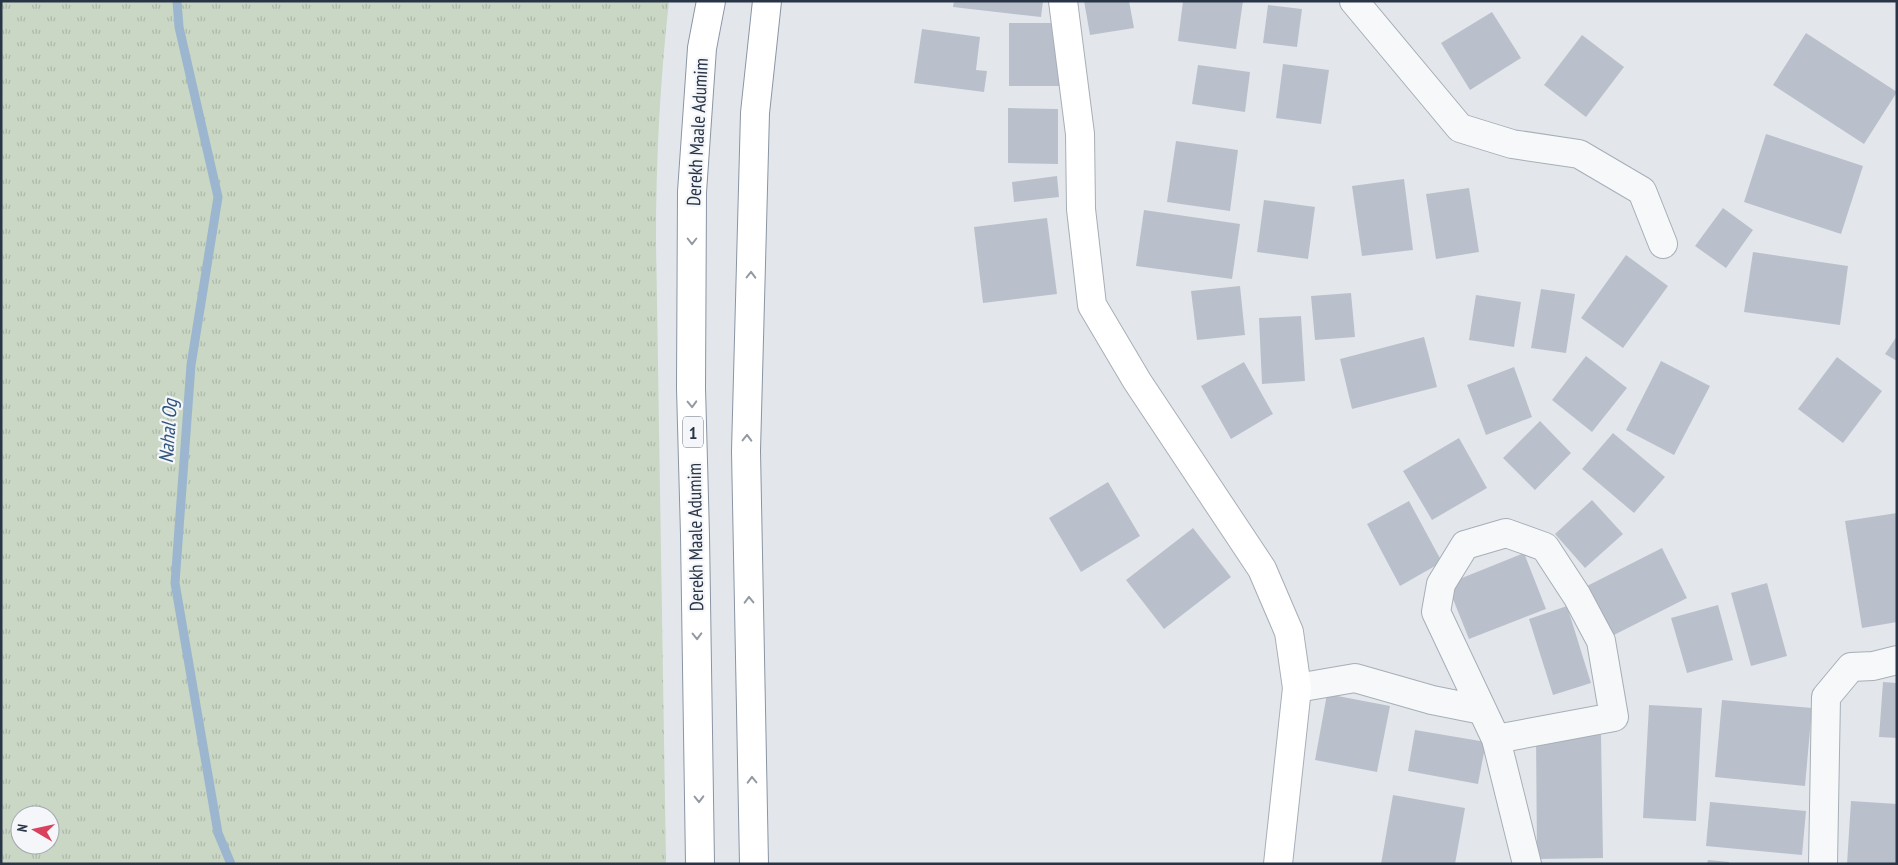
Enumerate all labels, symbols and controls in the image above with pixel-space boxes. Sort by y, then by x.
street label: Derekh Maale Adumim [681,57,713,207]
one-way arrow [687,238,697,246]
one-way arrow [746,271,756,278]
water label: Nahal Og [153,397,183,464]
one-way arrow [687,400,697,408]
road number: 1 [683,417,703,448]
one-way arrow [742,433,752,441]
street label: Derekh Maale Adumim [682,463,708,611]
one-way arrow [744,596,754,604]
one-way arrow [692,633,702,641]
one-way arrow [747,776,757,784]
one-way arrow [694,795,704,803]
north arrow [10,805,60,855]
text: N [13,823,32,833]

